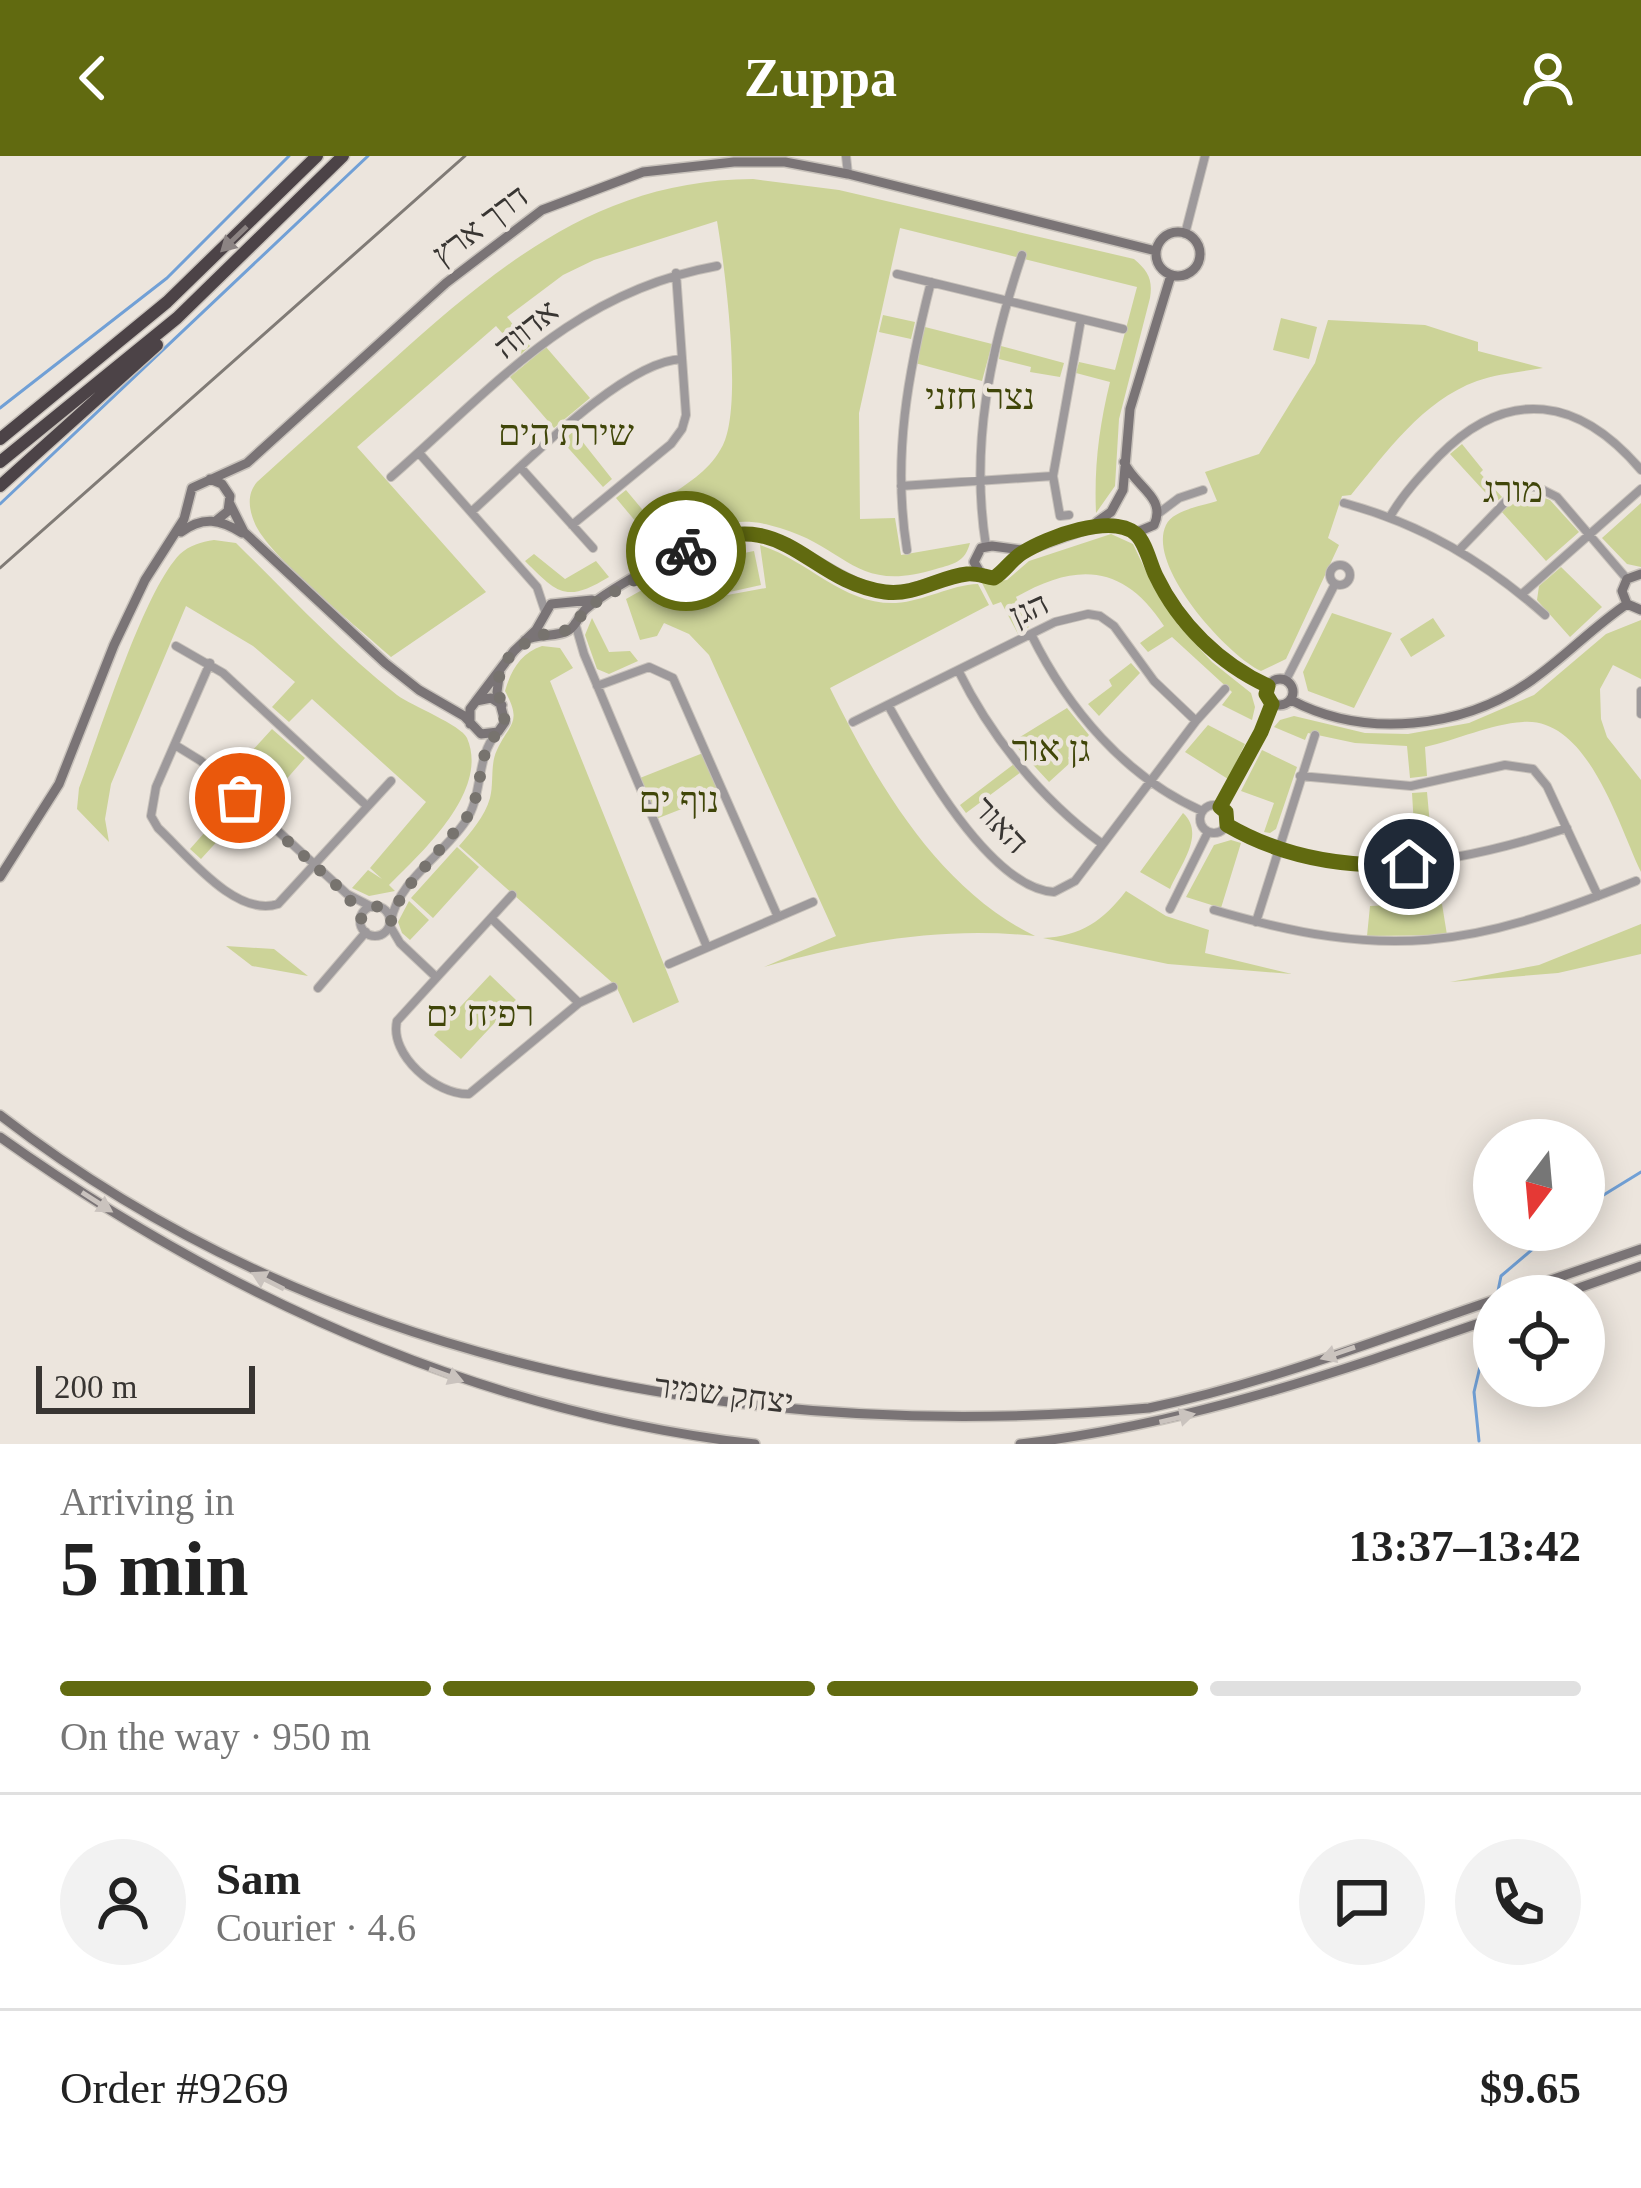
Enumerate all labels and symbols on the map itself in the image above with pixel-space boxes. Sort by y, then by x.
street label: דרך ארץ [425,178,535,272]
one-way arrow [220,224,249,252]
street label: אדווה [487,292,565,366]
district label: נצר חזני [925,377,1035,417]
district label: שירת הים [498,413,635,453]
district label: מורג [1483,470,1543,510]
courier [626,491,746,611]
street label: הגן [1004,585,1054,633]
district label: גן אור [1012,729,1090,769]
pin [189,747,291,849]
district label: נוף ים [639,780,719,820]
street label: האור [966,790,1036,860]
pin [1358,813,1460,915]
district label: רפיח ים [426,994,534,1034]
north arrow [1473,1119,1605,1251]
one-way arrow [81,1191,114,1213]
one-way arrow [251,1271,286,1291]
one-way arrow [1319,1345,1356,1364]
scale bar [36,1360,255,1413]
one-way arrow [428,1367,464,1385]
street label: יצחק שמיר [653,1368,795,1420]
one-way arrow [1159,1408,1197,1427]

